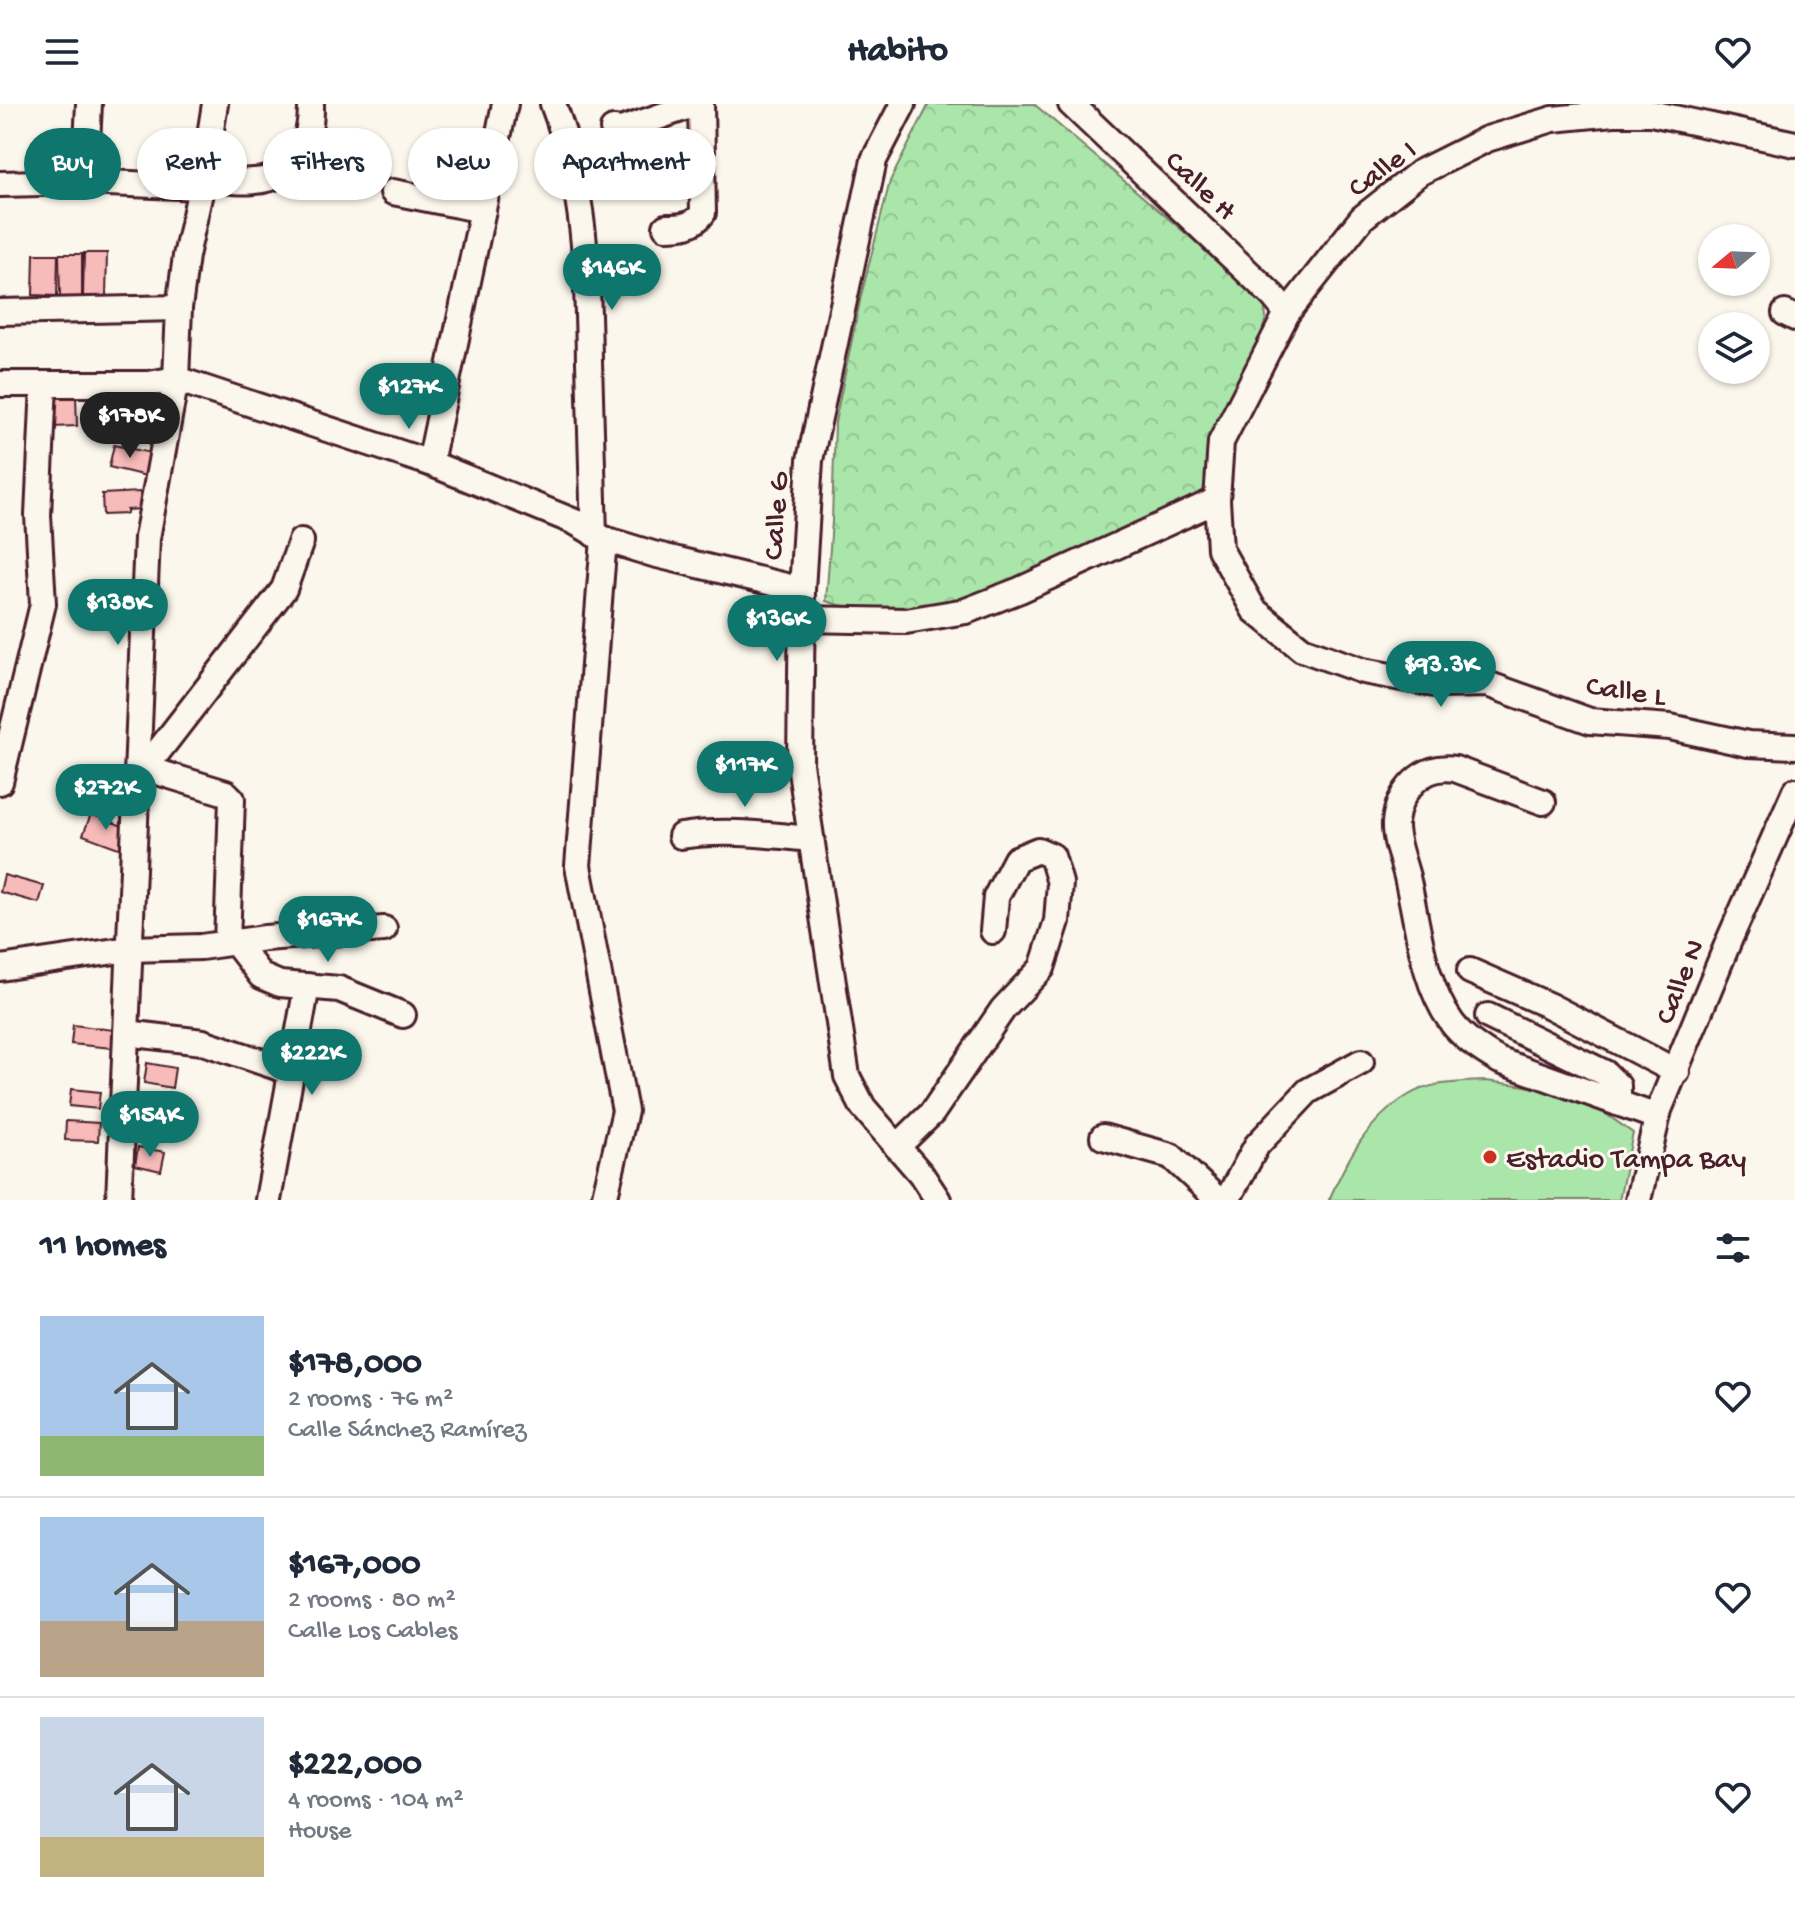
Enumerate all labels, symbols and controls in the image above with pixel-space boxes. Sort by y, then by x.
icon: menu [40,30,84,74]
icon: heart [1711,30,1755,74]
text: Habito [847,31,948,74]
chip: Buy [24,128,121,200]
chip: Rent [137,128,247,200]
chip: Filters [263,128,392,200]
chip: New [408,128,518,200]
chip: Apartment [534,128,716,200]
street label: Calle I [1343,134,1425,207]
street label: Calle H [1156,145,1243,230]
north arrow [1698,224,1770,296]
map controls [1698,224,1770,384]
pin: $146K [556,244,668,312]
text: $146K [581,254,643,285]
button: layers [1698,312,1770,384]
pin: $127K [353,363,465,431]
text: $127K [378,373,440,404]
pin: $178K [74,392,186,460]
text: $178K [98,402,162,433]
street label: Calle G [758,470,799,561]
pin: $138K [62,579,174,647]
text: $138K [86,589,150,620]
pin: $136K [721,595,833,663]
text: $136K [745,605,809,636]
pin: $93.3K [1376,641,1506,709]
text: $93.3K [1404,651,1478,682]
street label: Calle L [1583,671,1668,716]
pin: $117K [689,741,801,809]
text: $117K [715,751,775,782]
pin: $272K [50,764,162,832]
text: $272K [73,774,139,805]
pin: $167K [272,896,384,964]
text: $167K [296,906,360,937]
street label: Calle N [1649,935,1715,1030]
pin: $222K [256,1029,368,1097]
text: $222K [280,1039,344,1070]
pin: $154K [94,1091,206,1159]
text: $154K [119,1101,181,1132]
place label: Estadio Tampa Bay [1506,1144,1746,1179]
marker: Estadio Tampa Bay [1481,1148,1499,1166]
icon: filters [1711,1226,1755,1270]
text: 11 homes [40,1228,166,1268]
text: $178,000 [288,1345,422,1385]
icon: home [104,1348,200,1444]
icon: heart [1711,1374,1755,1418]
text: 2 rooms · 76 m² [288,1385,453,1416]
text: Calle Sánchez Ramírez [288,1416,526,1447]
text: $167,000 [288,1546,421,1586]
icon: home [104,1549,200,1645]
icon: heart [1711,1575,1755,1619]
text: 2 rooms · 80 m² [288,1586,456,1617]
text: Calle Los Cables [288,1617,457,1648]
text: $222,000 [288,1746,422,1786]
icon: home [104,1749,200,1845]
icon: heart [1711,1775,1755,1819]
text: 4 rooms · 104 m² [288,1786,464,1817]
text: House [288,1817,352,1848]

